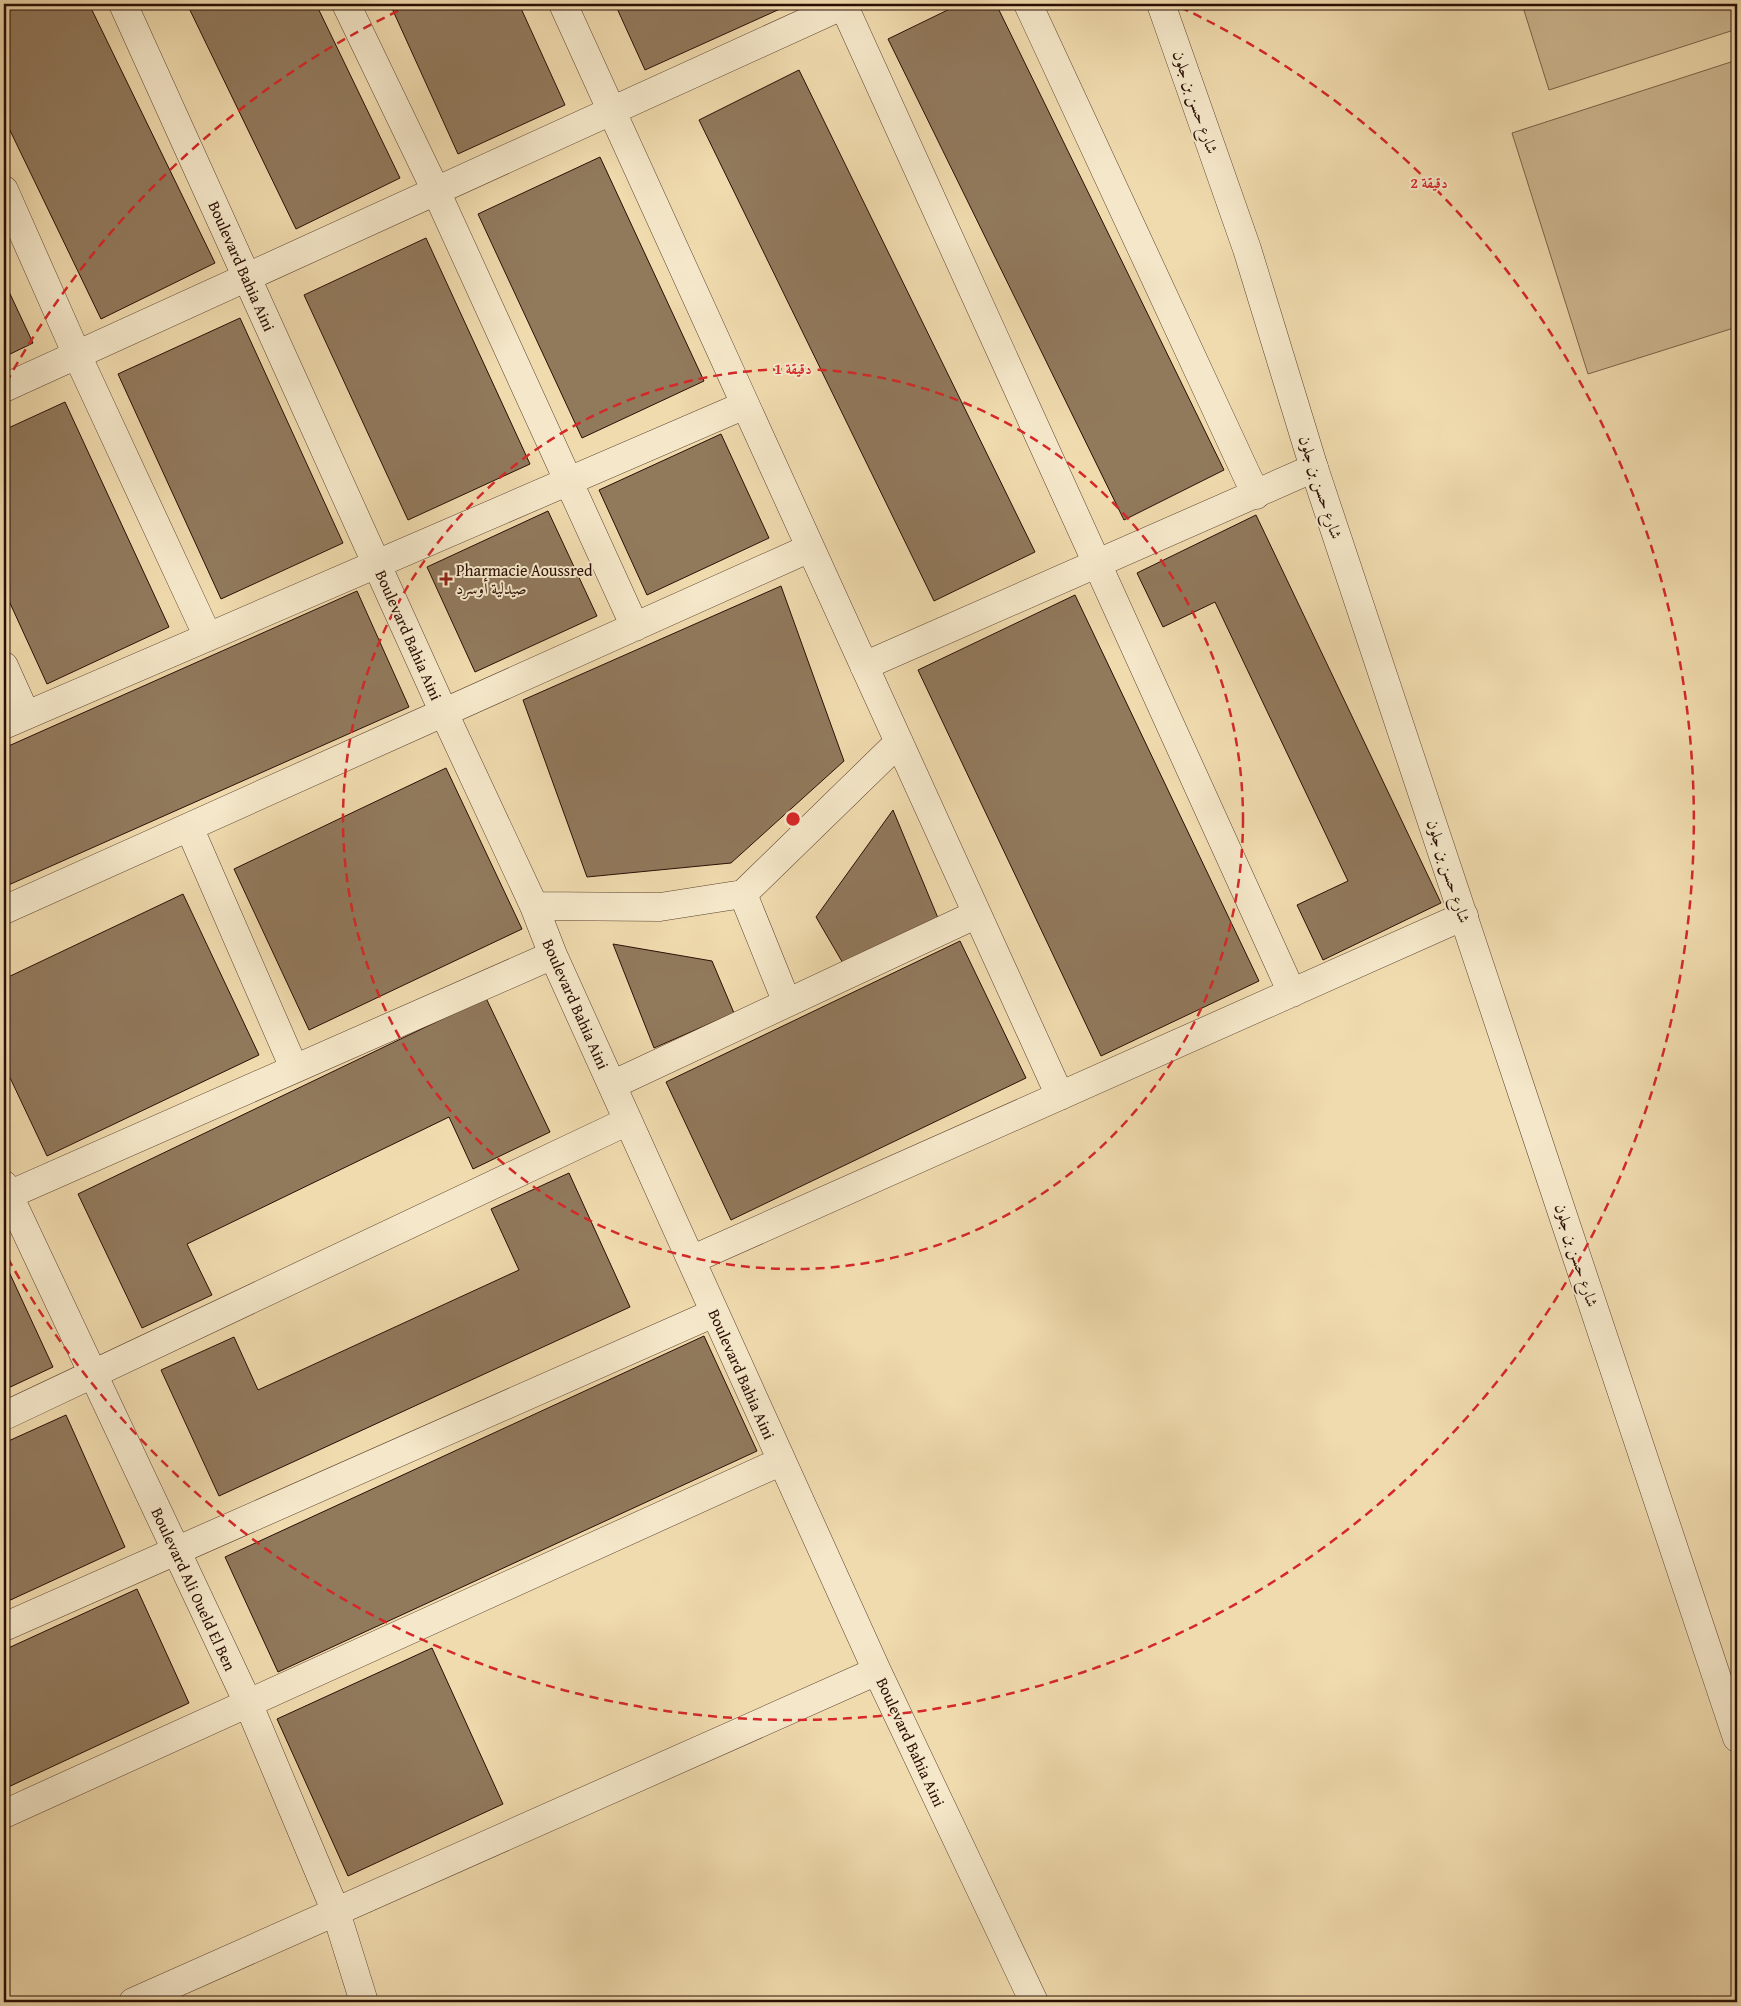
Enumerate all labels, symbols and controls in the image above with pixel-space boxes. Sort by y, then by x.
street label: شارع حسن بن جلون [1165,47,1225,157]
text: 2 دقيقة [1410,172,1448,193]
street label: Boulevard Bahia Aini [202,197,282,336]
text: 1 دقيقة [774,358,812,379]
street label: شارع حسن بن جلون [1291,432,1349,543]
place label: Pharmacie Aoussred صيدلية أوسرد [456,558,593,600]
street label: Boulevard Bahia Aini [369,566,449,705]
marker: Pharmacie Aoussred صيدلية أوسرد [440,573,452,585]
centre of rings [784,810,802,828]
street label: شارع حسن بن جلون [1419,816,1477,927]
street label: Boulevard Bahia Aini [536,935,616,1074]
street label: شارع حسن بن جلون [1547,1200,1605,1311]
street label: Boulevard Bahia Aini [702,1305,782,1444]
street label: Boulevard Ali Oueld El Ben [146,1503,242,1675]
street label: Boulevard Bahia Aini [870,1673,952,1811]

